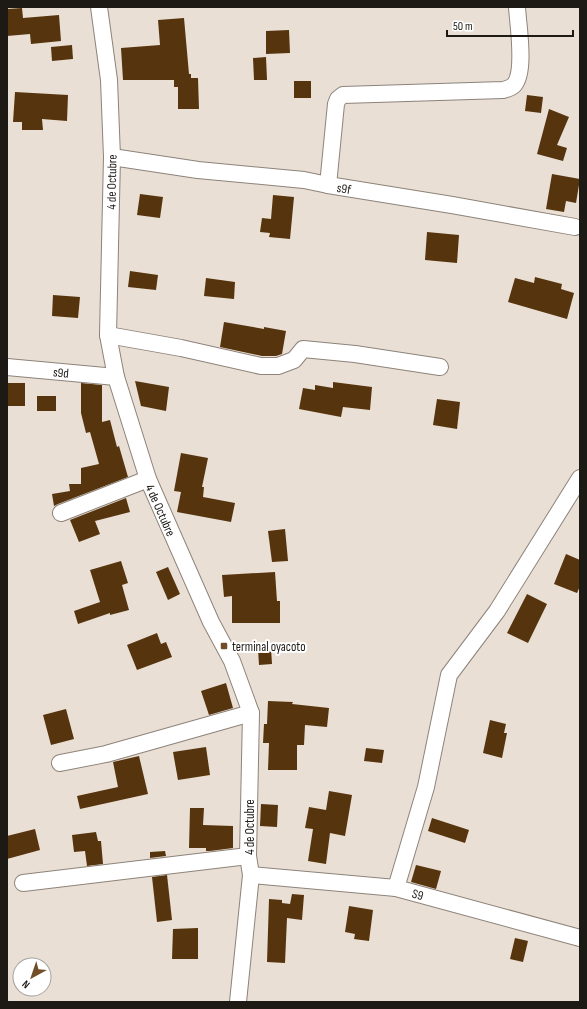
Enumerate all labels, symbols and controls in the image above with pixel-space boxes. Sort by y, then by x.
scale bar [447,12,573,38]
text: 50 m [453,19,473,34]
street label: 4 de Octubre [104,154,120,210]
street label: s9f [336,180,352,198]
street label: s9d [52,364,70,382]
street label: 4 de Octubre [142,482,179,539]
place label: terminal oyacoto [232,639,306,655]
marker: terminal oyacoto [219,641,229,651]
street label: 4 de Octubre [242,799,258,855]
street label: S9 [410,886,426,904]
north arrow [12,957,52,997]
text: N [19,977,32,991]

